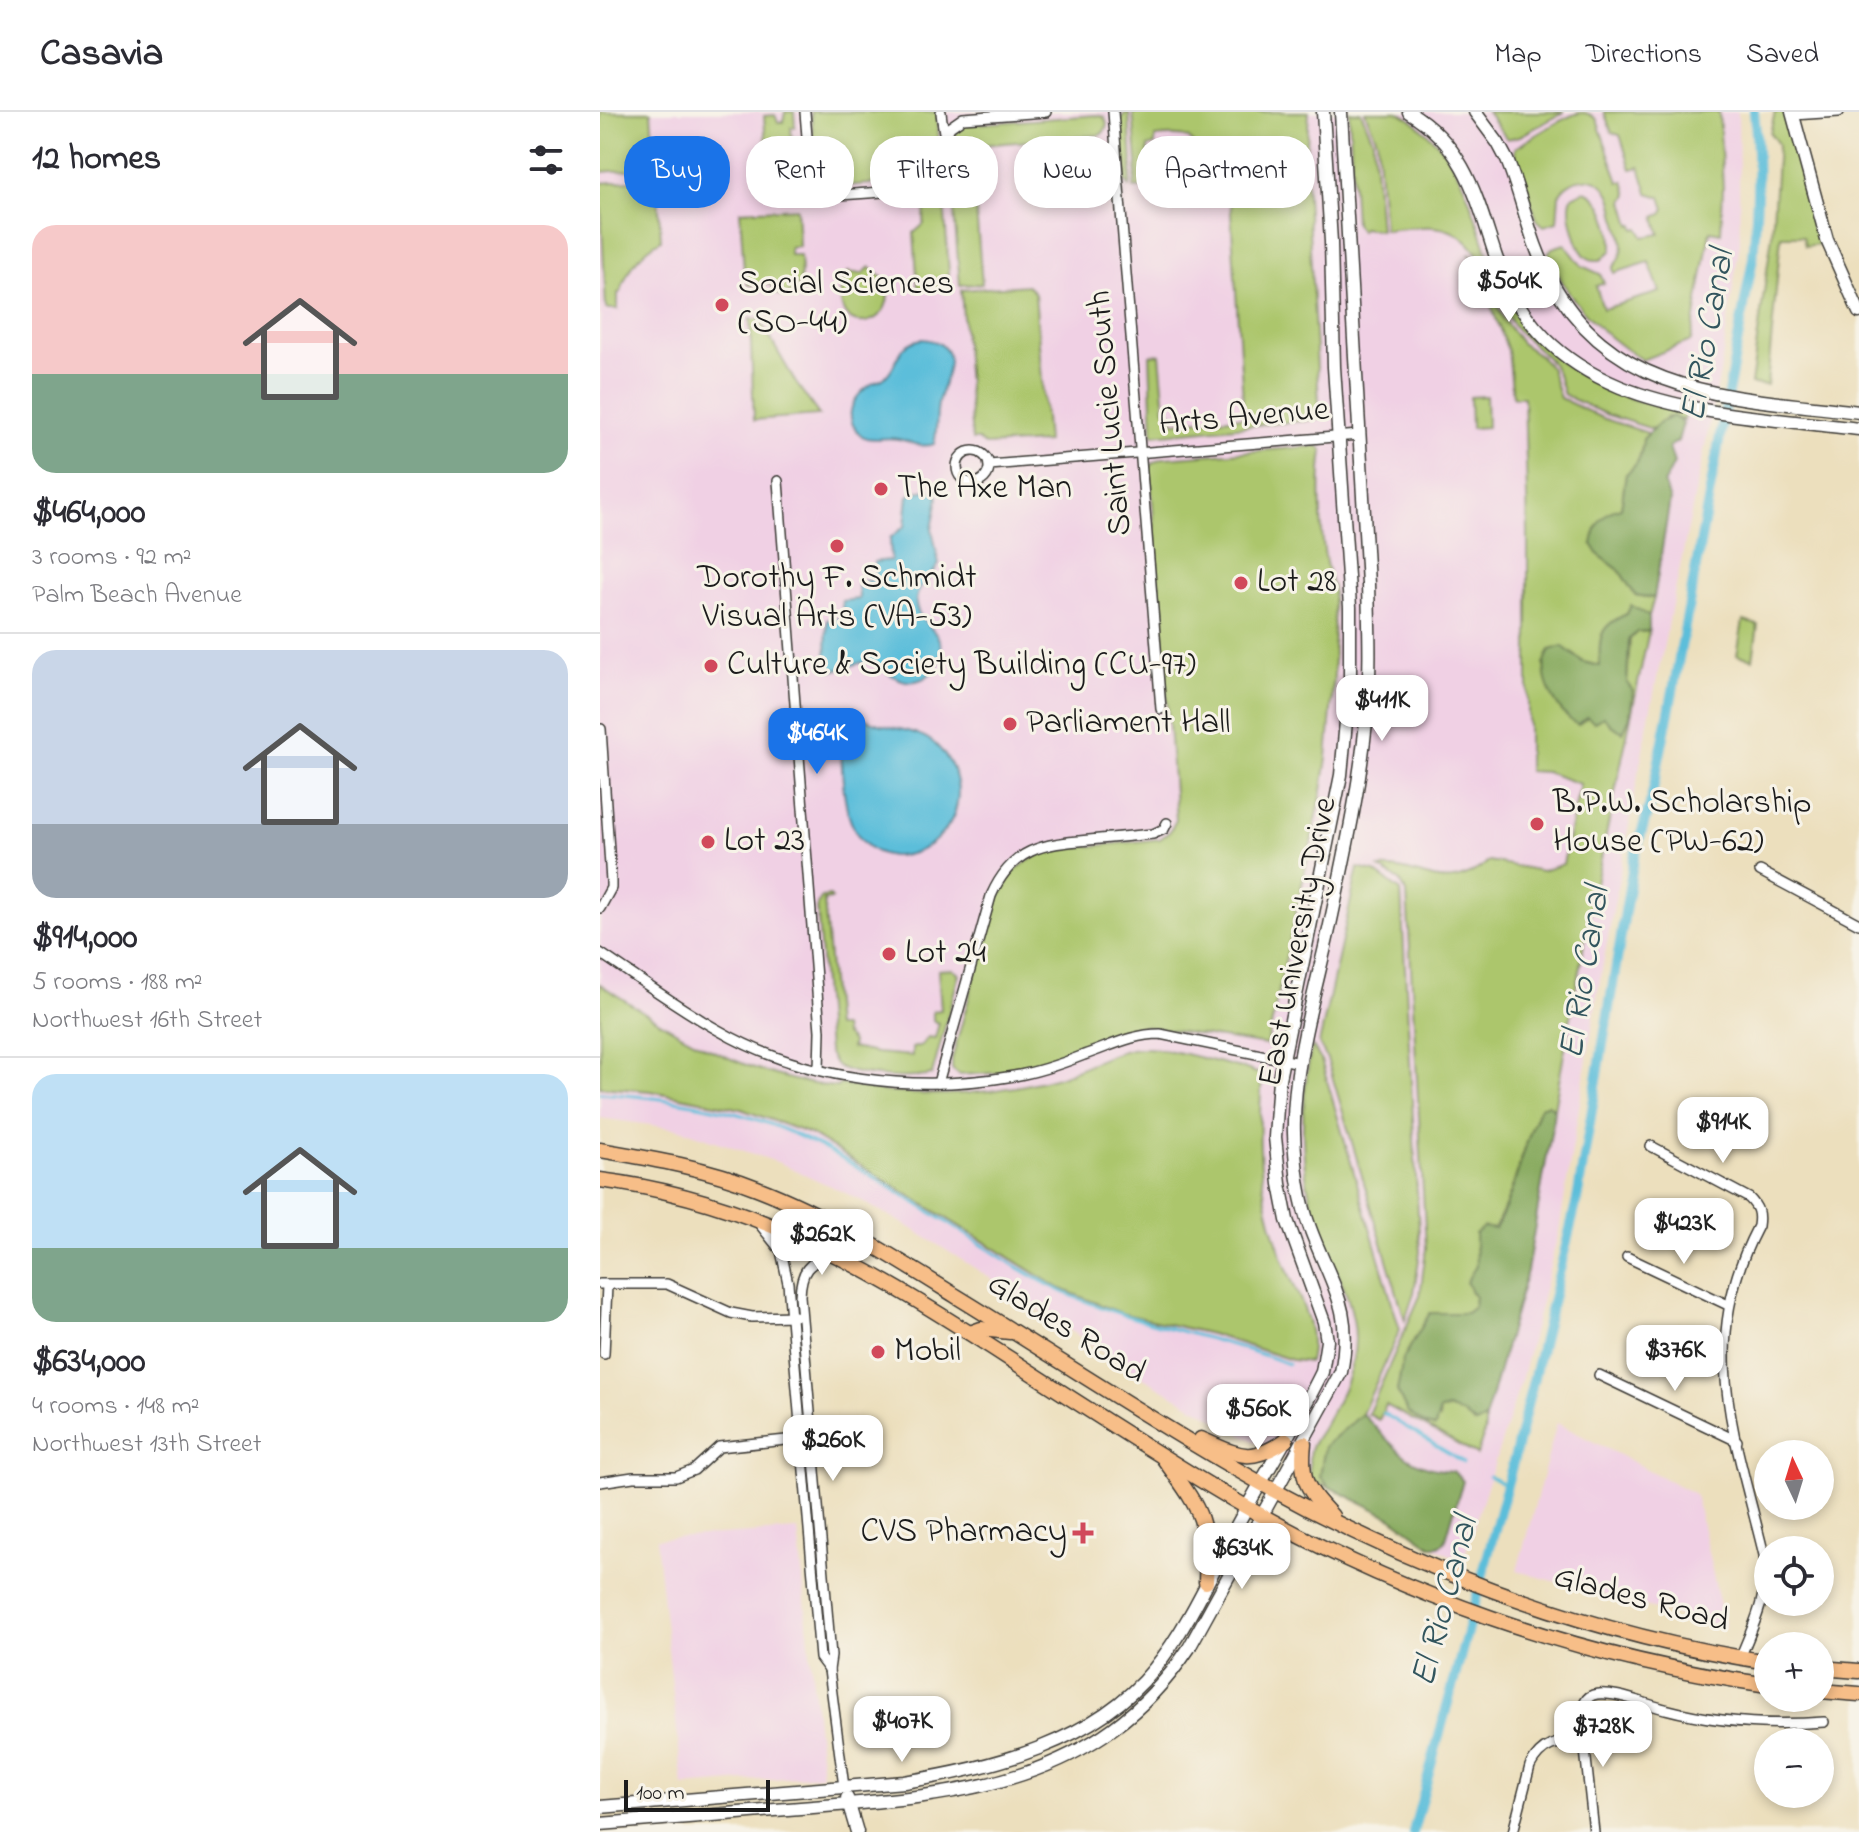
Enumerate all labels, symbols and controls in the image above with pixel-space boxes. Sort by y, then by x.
text: Casavia [40,27,163,83]
text: Map [1494,35,1542,76]
text: Directions [1586,35,1702,76]
text: Saved [1746,35,1819,76]
text: 12 homes [32,135,161,185]
chip: Buy [624,136,730,208]
chip: Rent [746,136,854,208]
chip: Filters [870,136,998,208]
chip: New [1014,136,1120,208]
chip: Apartment [1136,136,1315,208]
icon: filters [524,138,568,182]
water label: El Rio Canal [1668,242,1751,426]
pin: $504K [1453,256,1565,324]
place label: Social Sciences (SO-44) [738,260,954,349]
text: $504K [1476,263,1542,301]
icon: home [228,277,372,421]
street label: Saint Lucie South [1075,288,1147,538]
marker: Social Sciences (SO-44) [713,296,731,314]
street label: Arts Avenue [1157,386,1332,450]
place label: The Axe Man [897,464,1072,514]
marker: The Axe Man [872,480,890,498]
text: $464,000 [32,489,145,539]
marker: Dorothy F. Schmidt Visual Arts (VA-53) [828,537,846,555]
text: 3 rooms · 92 m² [32,539,191,577]
place label: Dorothy F. Schmidt Visual Arts (VA-53) [696,554,977,643]
place label: Lot 28 [1257,558,1337,608]
marker: Lot 28 [1232,574,1250,592]
text: Palm Beach Avenue [32,577,242,615]
place label: Culture & Society Building (CU-97) [727,641,1196,691]
marker: Culture & Society Building (CU-97) [702,657,720,675]
pin: $411K [1326,675,1438,743]
text: $411K [1354,682,1410,720]
place label: Parliament Hall [1026,699,1231,749]
icon: home [228,702,372,846]
pin: $464K [761,708,873,776]
text: $464K [786,715,848,753]
marker: Parliament Hall [1001,715,1019,733]
place label: B.P.W. Scholarship House (PW-62) [1552,779,1812,868]
street label: East University Drive [1246,792,1352,1091]
marker: B.P.W. Scholarship House (PW-62) [1528,815,1546,833]
place label: Lot 23 [724,817,805,867]
marker: Lot 23 [699,833,717,851]
water label: El Rio Canal [1546,879,1626,1063]
text: $914,000 [32,914,138,964]
place label: Lot 24 [905,929,986,979]
marker: Lot 24 [880,945,898,963]
text: 5 rooms · 188 m² [32,964,203,1002]
text: Northwest 16th Street [32,1002,262,1040]
pin: $914K [1667,1097,1779,1165]
text: $914K [1695,1104,1751,1142]
icon: home [228,1126,372,1270]
pin: $423K [1628,1198,1740,1266]
text: $423K [1653,1205,1715,1243]
pin: $262K [766,1209,878,1277]
text: $262K [789,1216,855,1254]
street label: Glades Road [977,1260,1155,1398]
pin: $376K [1619,1325,1731,1393]
place label: Mobil [894,1327,961,1377]
text: $376K [1644,1332,1706,1370]
text: $634,000 [32,1338,146,1388]
marker: Mobil [869,1343,887,1361]
pin: $560K [1202,1384,1314,1452]
text: 4 rooms · 148 m² [32,1388,199,1426]
text: $560K [1225,1391,1291,1429]
pin: $260K [777,1415,889,1483]
text: $260K [801,1422,865,1460]
text: Northwest 13th Street [32,1426,262,1464]
north arrow [1754,1440,1834,1520]
map controls [1754,1440,1834,1808]
place label: CVS Pharmacy [861,1508,1067,1558]
water label: El Rio Canal [1398,1508,1495,1693]
pin: $634K [1186,1523,1298,1591]
marker: CVS Pharmacy [1074,1524,1092,1542]
text: $634K [1211,1530,1273,1568]
button: locate [1754,1536,1834,1616]
street label: Glades Road [1548,1553,1734,1647]
button: + [1754,1632,1834,1712]
pin: $407K [846,1696,958,1764]
pin: $728K [1547,1701,1659,1769]
text: $407K [872,1703,933,1741]
text: $728K [1572,1708,1634,1746]
button: − [1754,1728,1834,1808]
scale bar [624,1776,770,1812]
text: 100 m [636,1778,685,1810]

